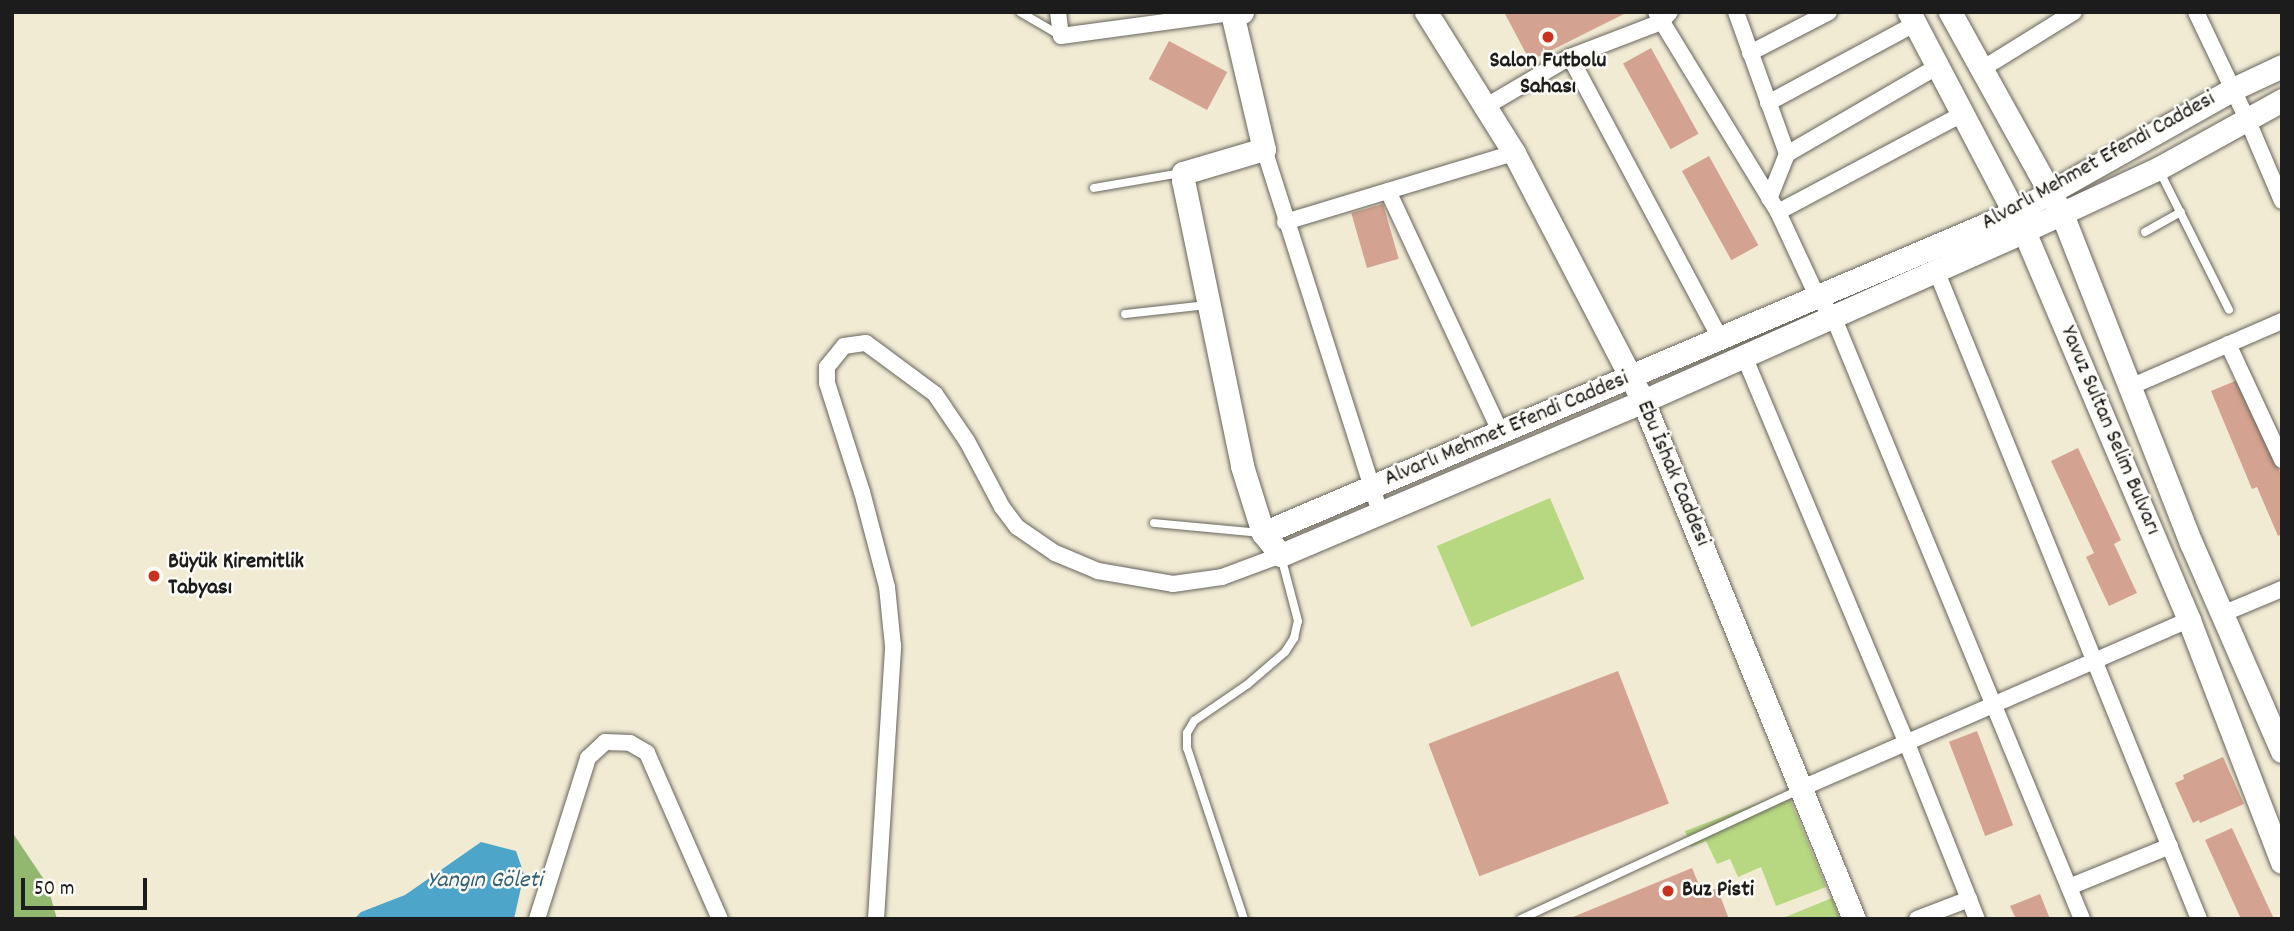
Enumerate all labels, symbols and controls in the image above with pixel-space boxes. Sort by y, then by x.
marker: Salon Futbolu Sahası [1540,29,1556,45]
place label: Salon Futbolu Sahası [1490,48,1606,102]
street label: Alvarlı Mehmet Efendi Caddesi [1977,86,2221,238]
street label: Yavuz Sultan Selim Bulvarı [2053,323,2165,539]
street label: Alvarlı Mehmet Efendi Caddesi [1381,366,1633,494]
street label: Ebu İshak Caddesi [1629,397,1715,551]
place label: Büyük Kiremitlik Tabyası [168,549,304,603]
marker: Büyük Kiremitlik Tabyası [146,568,162,584]
scale bar [24,864,150,908]
water label: Yangın Göleti [428,868,542,896]
text: 50 m [34,875,74,905]
place label: Buz Pisti [1682,877,1754,905]
marker: Buz Pisti [1660,883,1676,899]

